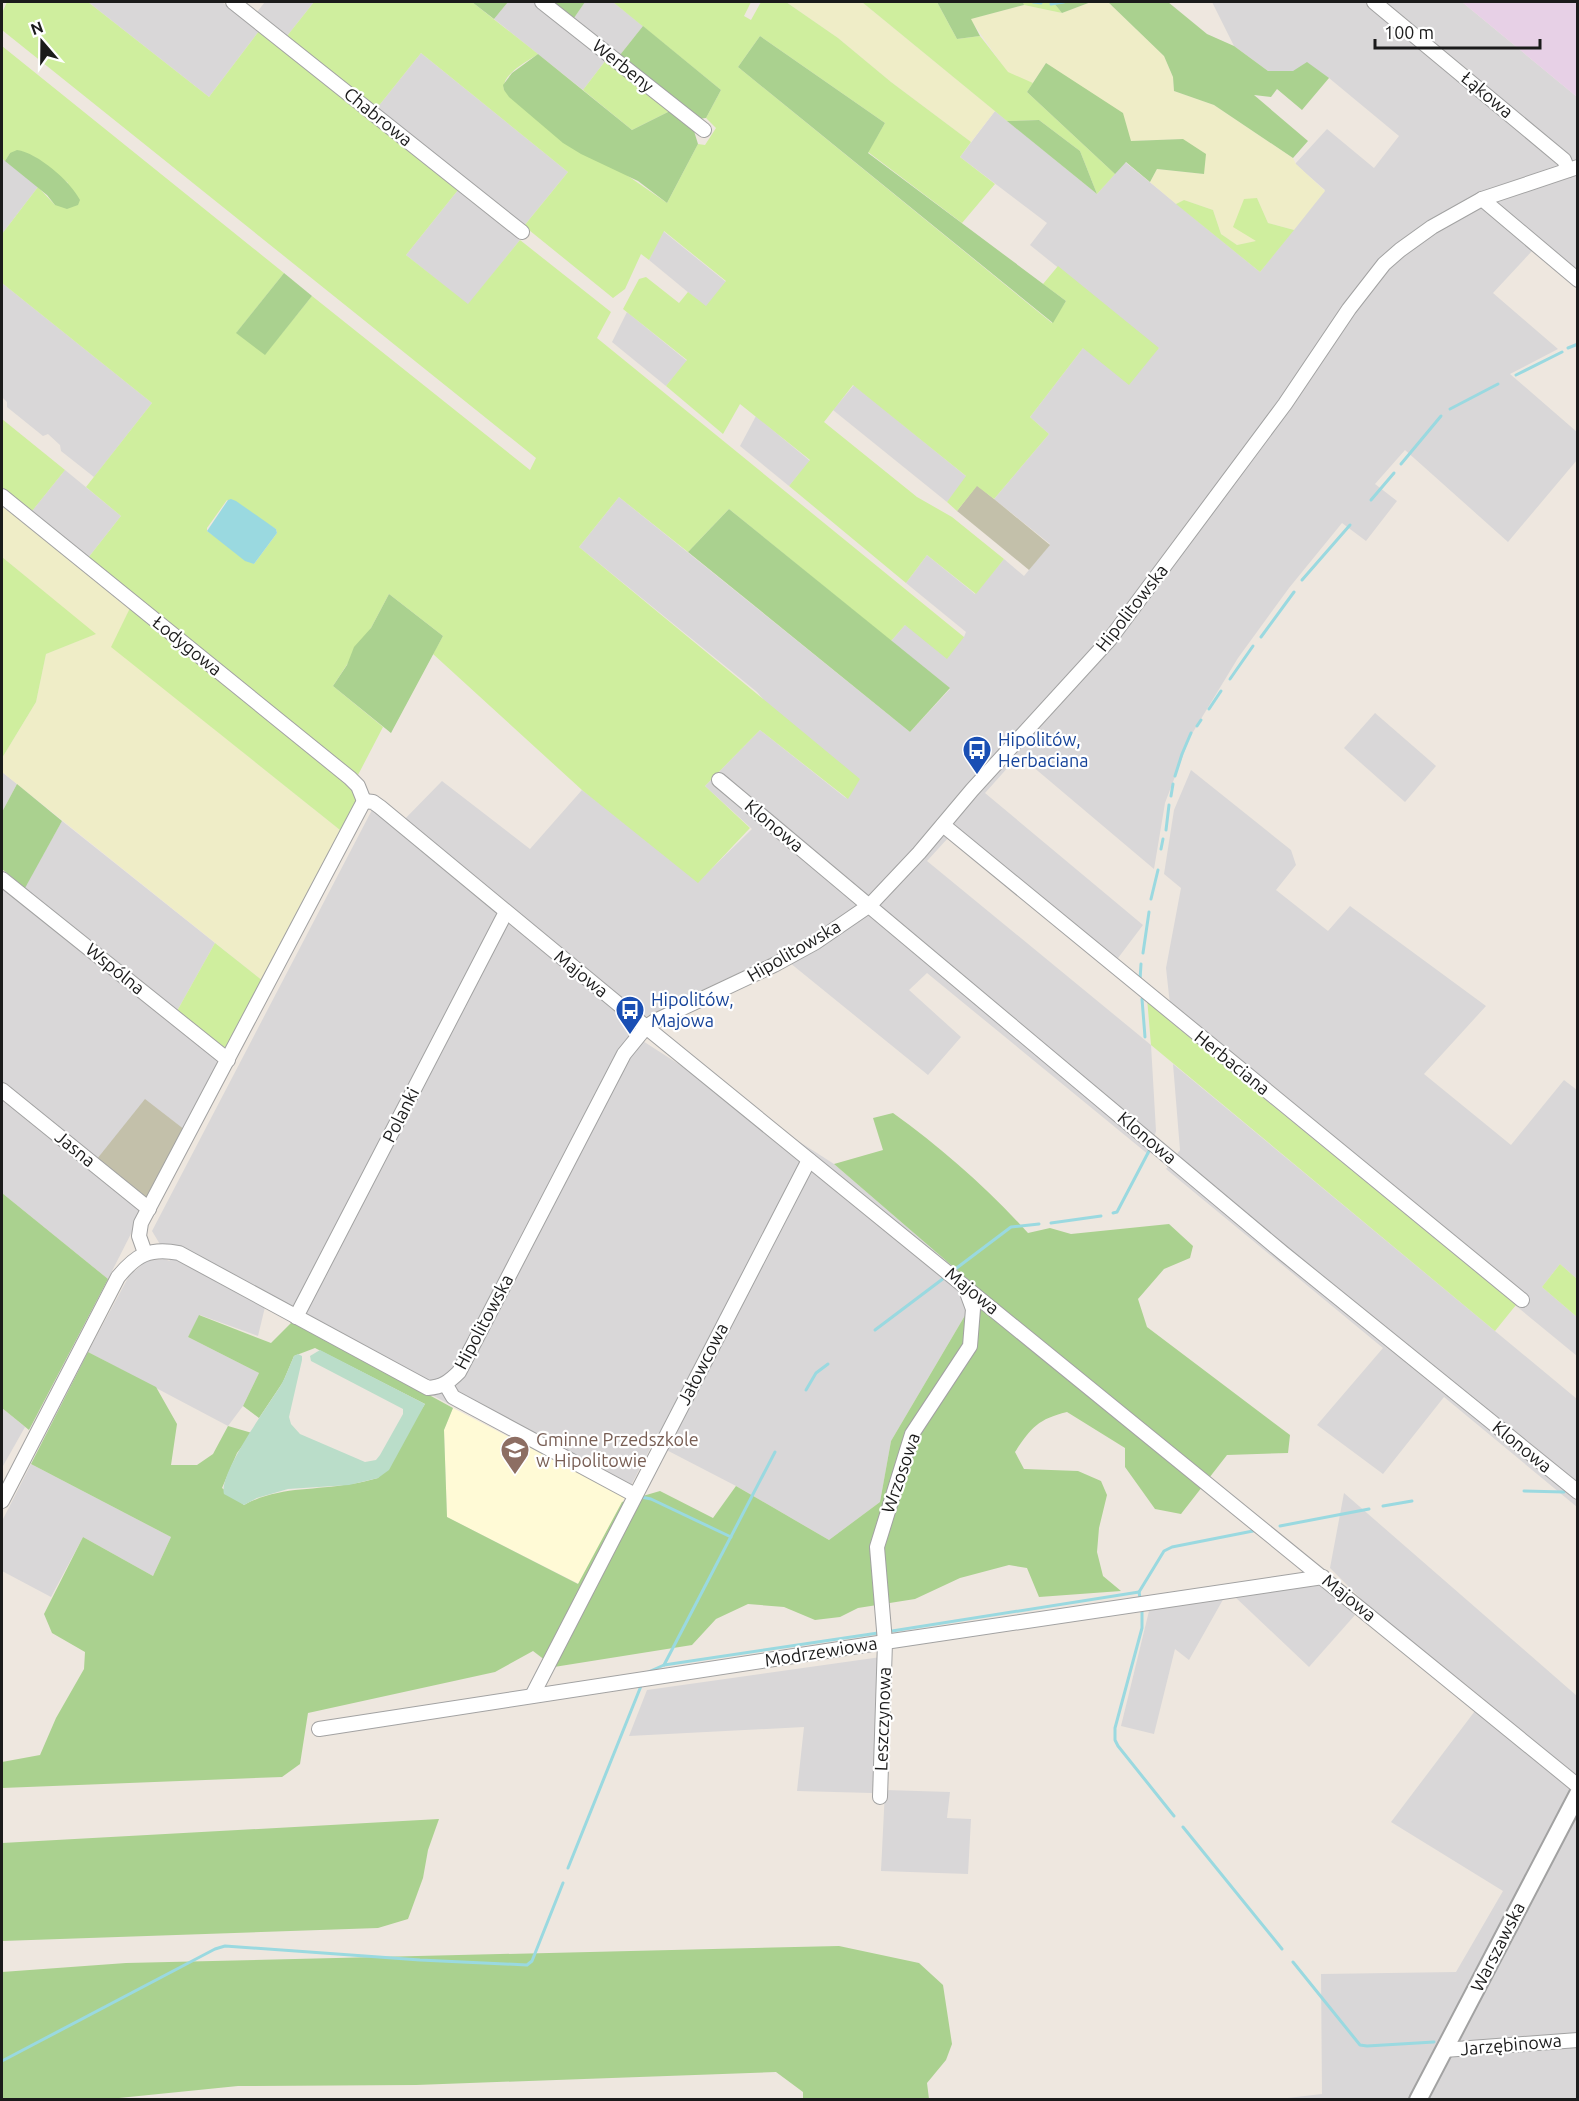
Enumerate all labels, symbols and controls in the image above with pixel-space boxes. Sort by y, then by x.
north arrow [12,12,72,72]
scale bar [1375,12,1540,50]
text: N [28,17,46,38]
text: 100 m [1384,22,1434,42]
street label: Werbeny [589,35,658,96]
street label: Łąkowa [1458,67,1518,122]
street label: Chabrowa [341,83,417,150]
street label: Hipolitowska [1091,560,1171,655]
street label: Łodygowa [149,611,226,679]
place label: Hipolitów, Herbaciana [998,729,1089,770]
bus stop icon: Hipolitów, Herbaciana [961,734,993,776]
street label: Klonowa [741,795,808,855]
street label: Hipolitowska [743,915,844,985]
street label: Wspólna [82,939,149,998]
street label: Majowa [551,946,612,1001]
place label: Hipolitów, Majowa [651,989,734,1030]
bus stop icon: Hipolitów, Majowa [614,994,646,1036]
street label: Herbaciana [1191,1026,1274,1099]
street label: Polanki [378,1084,422,1145]
street label: Klonowa [1114,1107,1181,1167]
street label: Jasna [52,1126,100,1170]
street label: Majowa [942,1263,1003,1318]
street label: Hipolitowska [450,1271,517,1372]
street label: Jałowcowa [673,1319,731,1408]
street label: Klonowa [1489,1416,1556,1476]
place label: Gminne Przedszkole w Hipolitowie [536,1429,699,1470]
street label: Wrzosowa [877,1430,923,1515]
school or university icon: Gminne Przedszkole w Hipolitowie [499,1434,531,1476]
street label: Majowa [1319,1570,1380,1625]
street label: Modrzewiowa [763,1632,879,1670]
street label: Leszczynowa [870,1666,894,1771]
street label: Warszawska [1466,1898,1528,1995]
street label: Jarzębinowa [1459,2030,1563,2058]

